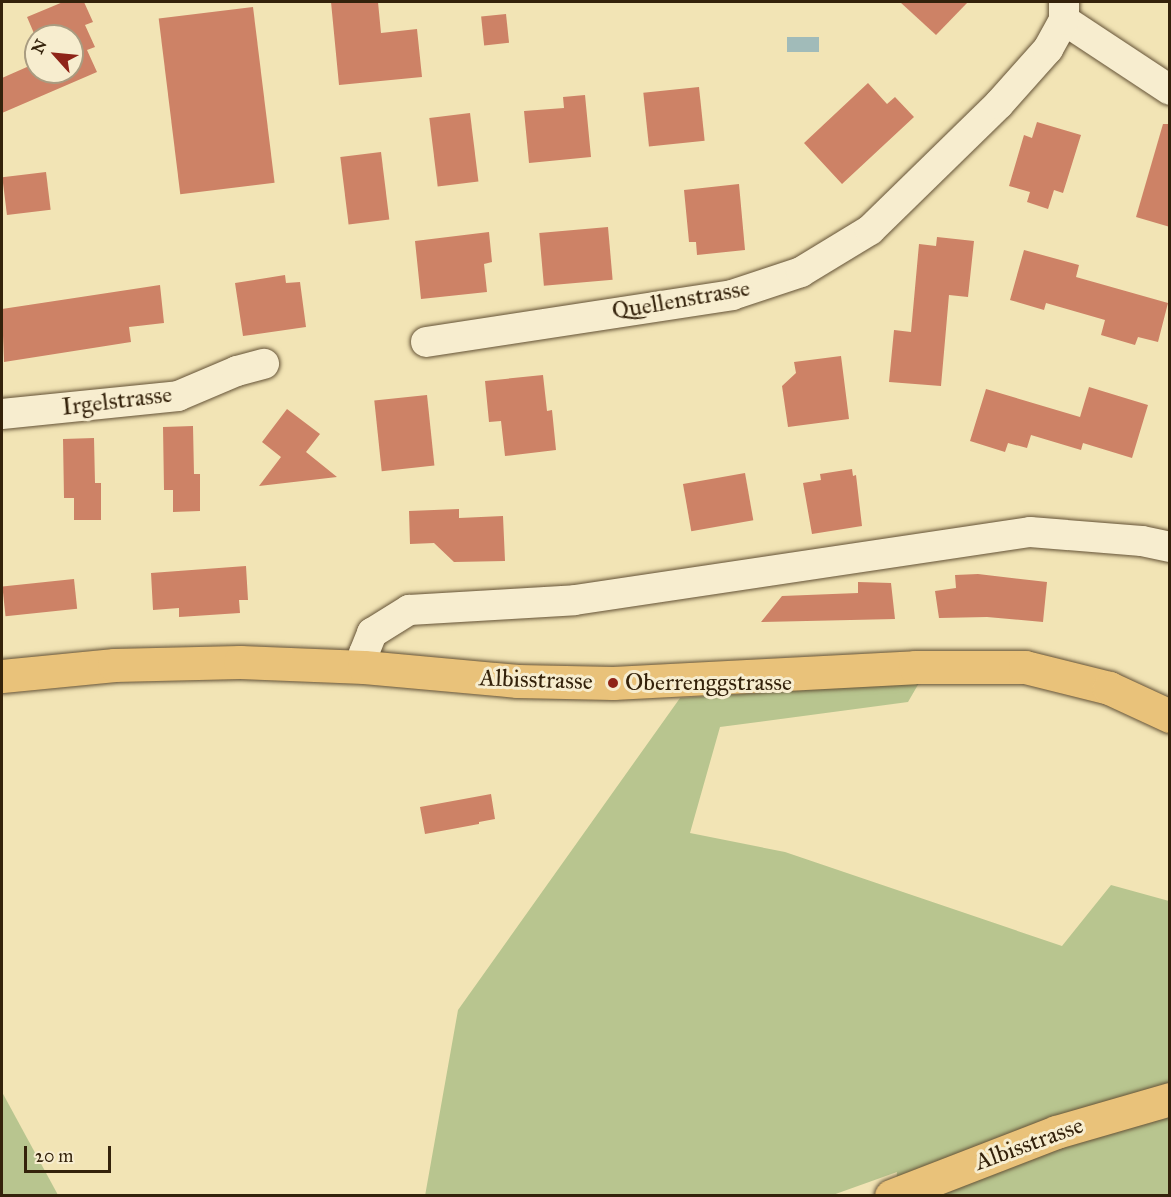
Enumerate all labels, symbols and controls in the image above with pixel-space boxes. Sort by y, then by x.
north arrow [24,24,84,84]
text: N [28,36,51,57]
street label: Quellenstrasse [610,274,752,326]
street label: Irgelstrasse [60,380,174,422]
street label: Albisstrasse [479,664,593,696]
place label: Oberrenggstrasse [625,669,792,697]
marker: Oberrenggstrasse [606,676,620,690]
street label: Albisstrasse [971,1111,1087,1177]
scale bar [27,1134,114,1172]
text: 20 m [35,1145,73,1167]

